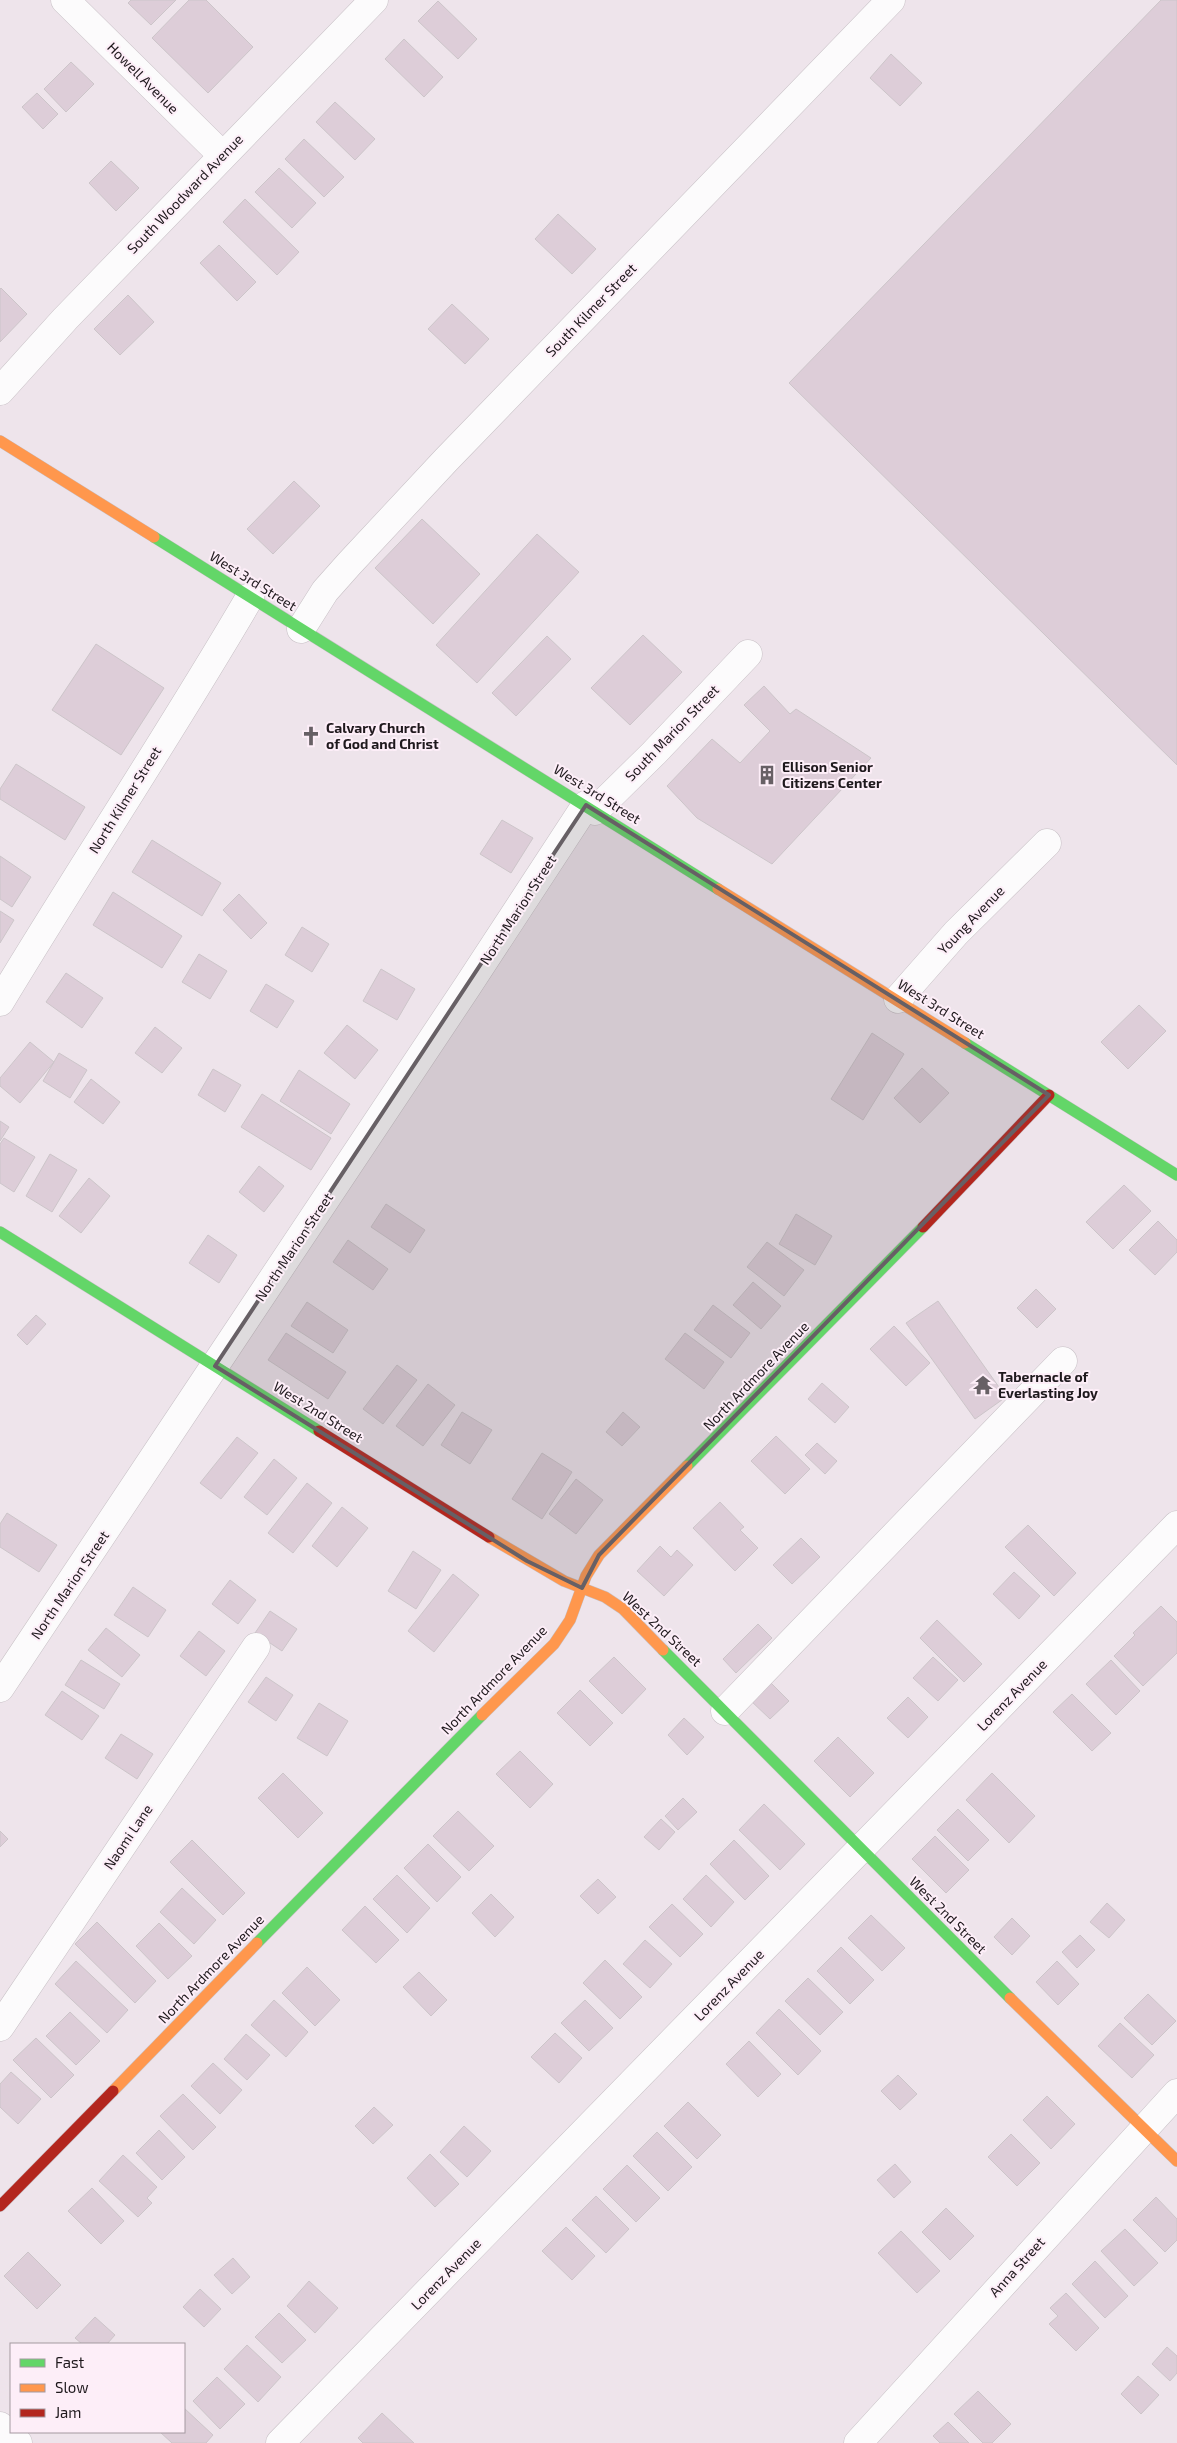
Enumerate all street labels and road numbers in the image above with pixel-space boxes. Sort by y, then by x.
street label: Howell Avenue [104,38,183,117]
street label: South Woodward Avenue [123,130,246,257]
street label: South Kilmer Street [542,259,640,360]
street label: West 3rd Street [207,547,300,614]
street label: South Marion Street [621,681,722,784]
street label: North Kilmer Street [85,743,164,856]
street label: West 3rd Street [551,760,644,827]
street label: North Marion Street [476,852,559,968]
street label: Young Avenue [934,882,1008,957]
street label: West 3rd Street [895,975,988,1042]
street label: North Marion Street [251,1189,336,1304]
street label: North Ardmore Avenue [699,1318,812,1434]
street label: West 2nd Street [270,1377,366,1446]
street label: North Marion Street [27,1527,112,1642]
street label: West 2nd Street [619,1588,705,1670]
street label: North Ardmore Avenue [437,1622,550,1738]
street label: Lorenz Avenue [973,1655,1050,1734]
street label: Naomi Lane [100,1801,156,1873]
street label: West 2nd Street [906,1873,990,1957]
street label: North Ardmore Avenue [154,1911,267,2027]
street label: Lorenz Avenue [690,1945,767,2024]
street label: Anna Street [985,2233,1048,2300]
street label: Lorenz Avenue [407,2234,484,2313]

